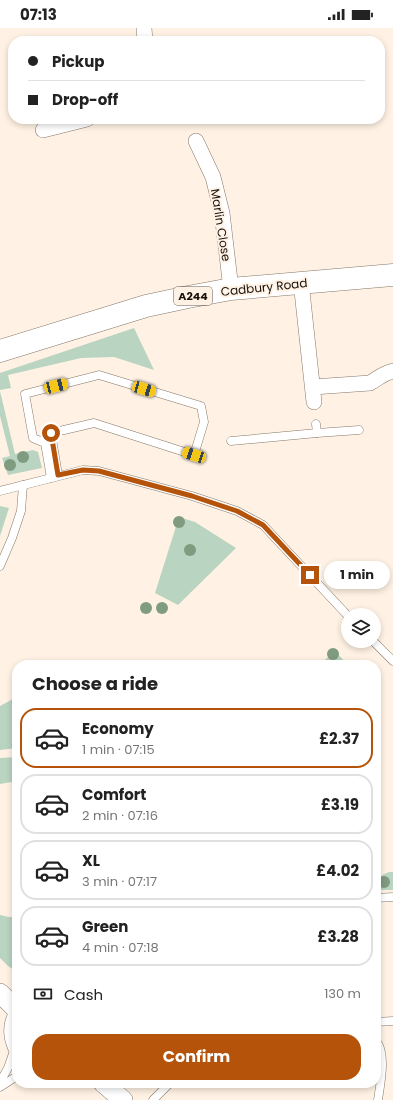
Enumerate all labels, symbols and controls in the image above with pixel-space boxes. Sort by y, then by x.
text: 07:13 [20,4,57,25]
text: Pickup [52,51,104,72]
text: Drop-off [52,89,118,110]
street label: Marlin Close [207,187,235,263]
street label: Cadbury Road [220,274,308,300]
road number: A244 [174,287,212,305]
car [43,377,69,395]
car [131,380,157,398]
route start [42,424,60,442]
car [181,446,207,464]
callout: 1 min [324,561,390,589]
text: 1 min [340,565,374,584]
route end [301,566,319,584]
map controls [341,608,381,648]
button: layers [341,608,381,648]
text: Choose a ride [32,671,158,696]
text: Economy [82,718,154,739]
icon: car [34,720,70,756]
text: £2.37 [319,728,359,749]
text: 1 min · 07:15 [82,740,155,759]
text: Comfort [82,784,146,805]
icon: car [34,786,70,822]
text: £3.19 [321,794,359,815]
text: 2 min · 07:16 [82,806,158,825]
text: XL [82,850,100,871]
icon: car [34,852,70,888]
text: £4.02 [316,860,359,881]
text: 3 min · 07:17 [82,872,157,891]
text: Green [82,916,128,937]
icon: car [34,918,70,954]
text: £3.28 [317,926,359,947]
text: 4 min · 07:18 [82,938,159,957]
icon: cash [32,983,54,1005]
text: Cash [64,984,103,1005]
text: 130 m [324,984,361,1003]
button: Confirm [32,1034,361,1080]

